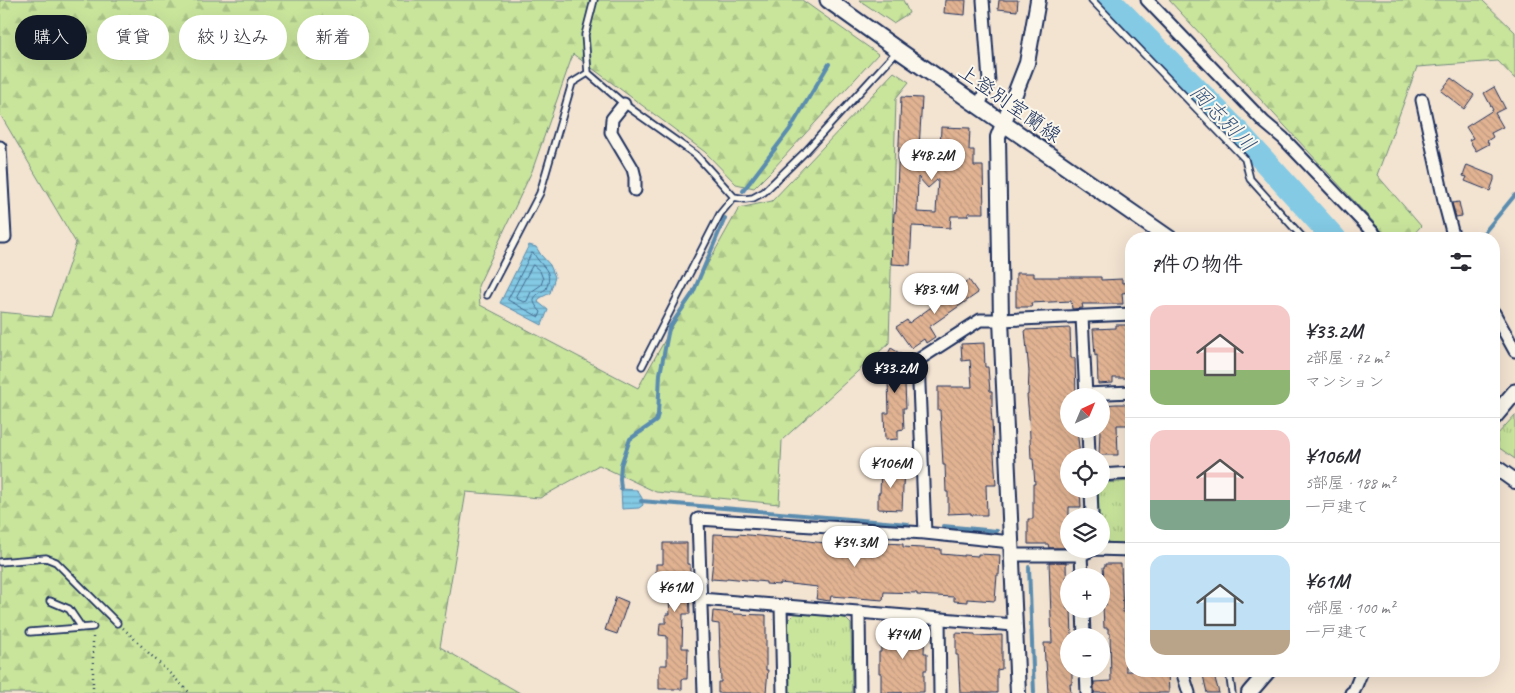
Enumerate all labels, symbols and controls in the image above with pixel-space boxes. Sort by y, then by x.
chip: 購入 [15,15,87,60]
chip: 賃貸 [97,15,169,60]
chip: 絞り込み [179,15,287,60]
chip: 新着 [297,15,369,60]
street label: 上登別室蘭線 [953,59,1066,148]
water label: 岡志別川 [1184,79,1262,157]
pin: ¥48.2M [891,138,973,181]
text: ¥48.2M [910,145,954,165]
icon: filters [1447,248,1475,276]
text: 7件の物件 [1150,251,1243,277]
pin: ¥83.4M [894,272,976,315]
text: ¥83.4M [913,279,957,299]
text: ¥33.2M [1305,318,1362,344]
icon: home [1190,325,1250,385]
text: 2部屋 · 72 m² [1305,348,1387,368]
pin: ¥33.2M [854,352,936,394]
text: ¥33.2M [873,358,917,378]
text: マンション [1305,372,1384,392]
north arrow [1060,388,1110,438]
map controls [1060,388,1110,678]
text: ¥106M [1305,443,1359,469]
pin: ¥106M [856,446,926,489]
button: locate [1060,448,1110,498]
icon: home [1190,450,1250,510]
text: ¥106M [871,453,911,473]
text: 5部屋 · 188 m² [1305,473,1395,493]
text: 一戸建て [1305,497,1369,517]
button: layers [1060,508,1110,558]
pin: ¥34.3M [814,526,896,568]
text: ¥34.3M [833,532,877,552]
button: + [1060,568,1110,618]
text: ¥61M [1305,568,1349,594]
pin: ¥61M [645,570,705,613]
icon: home [1190,575,1250,635]
text: ¥61M [658,577,692,597]
text: 4部屋 · 100 m² [1305,598,1395,618]
pin: ¥74M [873,618,933,660]
text: 一戸建て [1305,622,1369,642]
text: ¥74M [886,624,920,644]
button: − [1060,628,1110,678]

